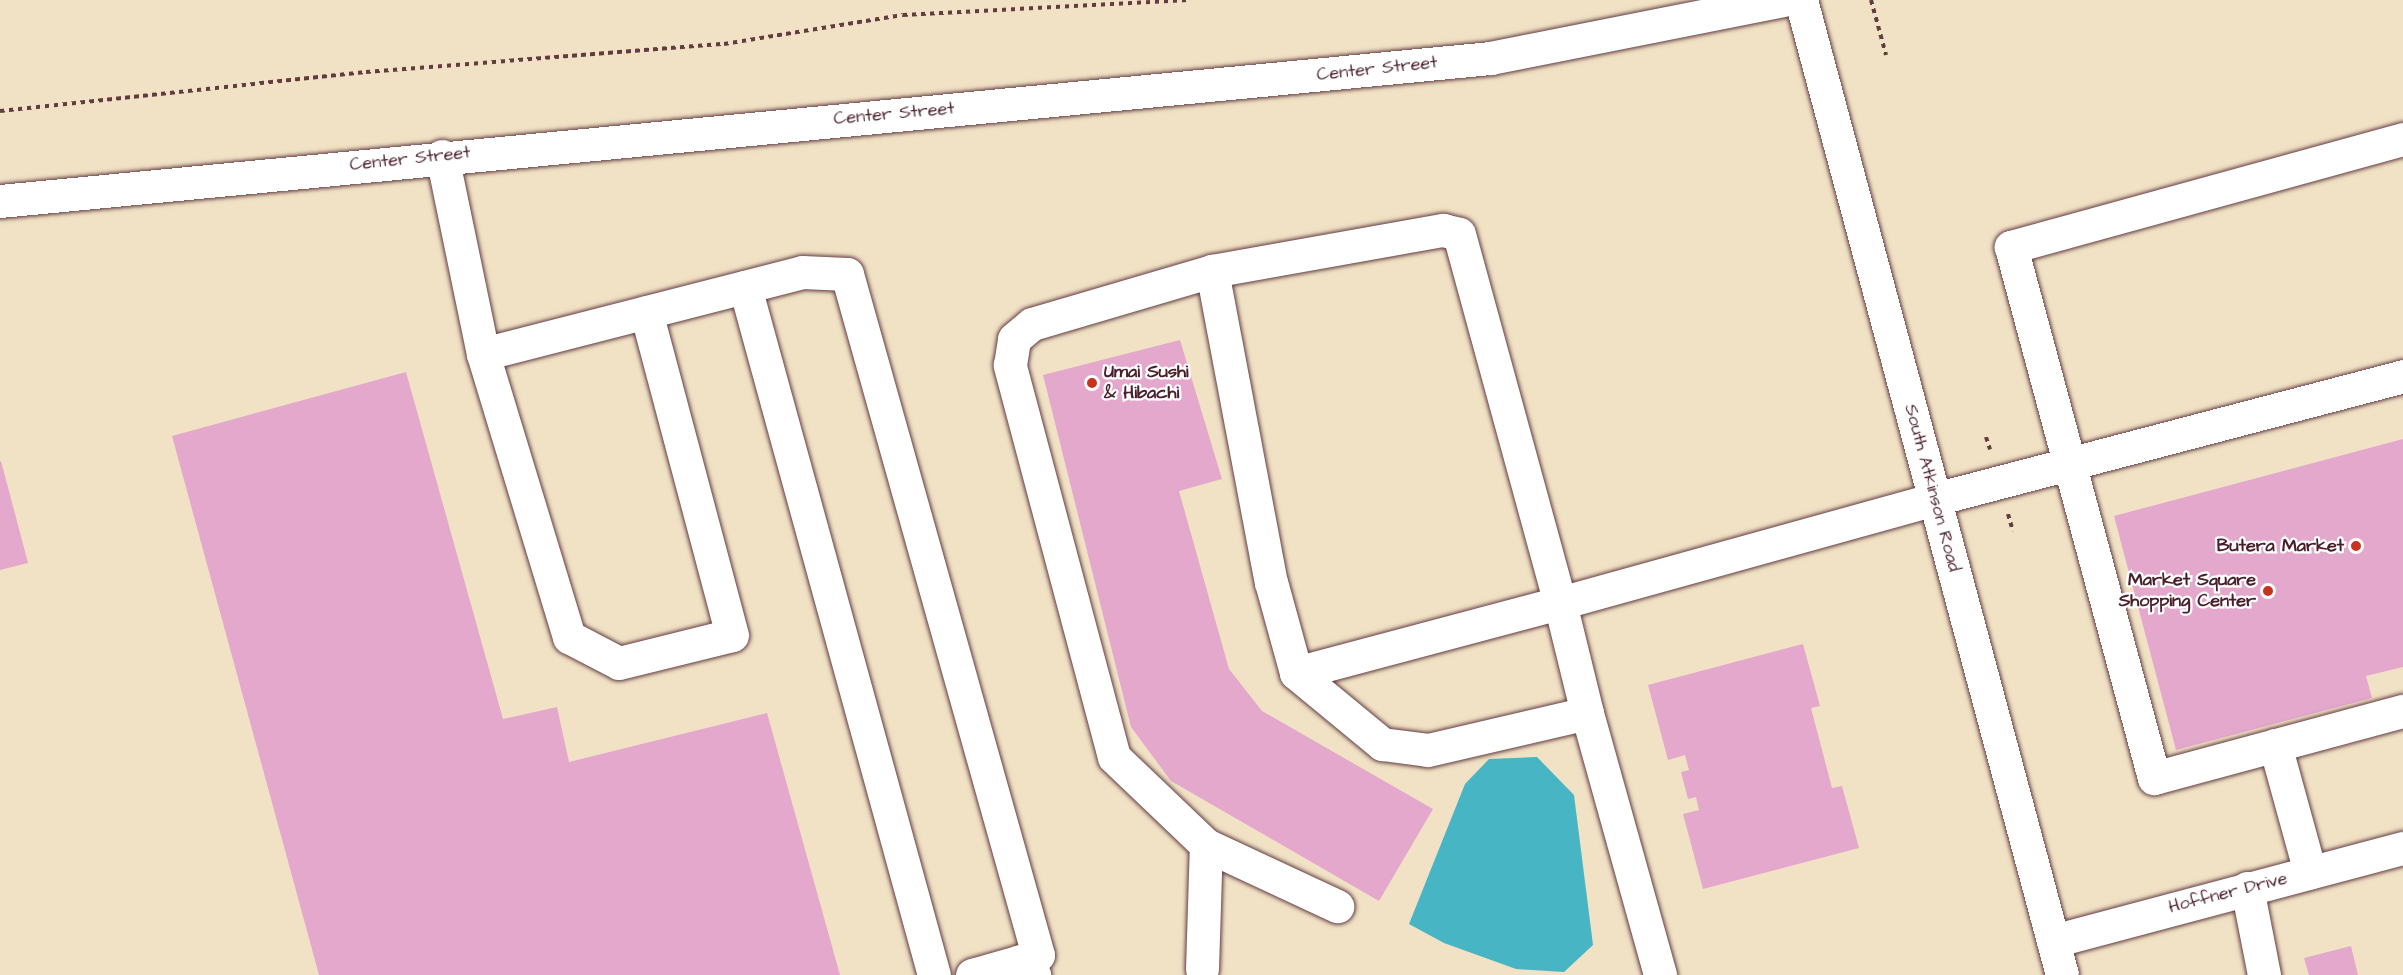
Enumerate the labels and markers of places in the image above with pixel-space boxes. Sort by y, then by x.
place label: Umai Sushi & Hibachi [1104,362,1189,404]
marker: Umai Sushi & Hibachi [1085,376,1099,390]
place label: Butera Market [2217,535,2344,557]
marker: Butera Market [2349,539,2363,553]
place label: Market Square Shopping Center [2119,570,2256,612]
marker: Market Square Shopping Center [2261,584,2275,598]

